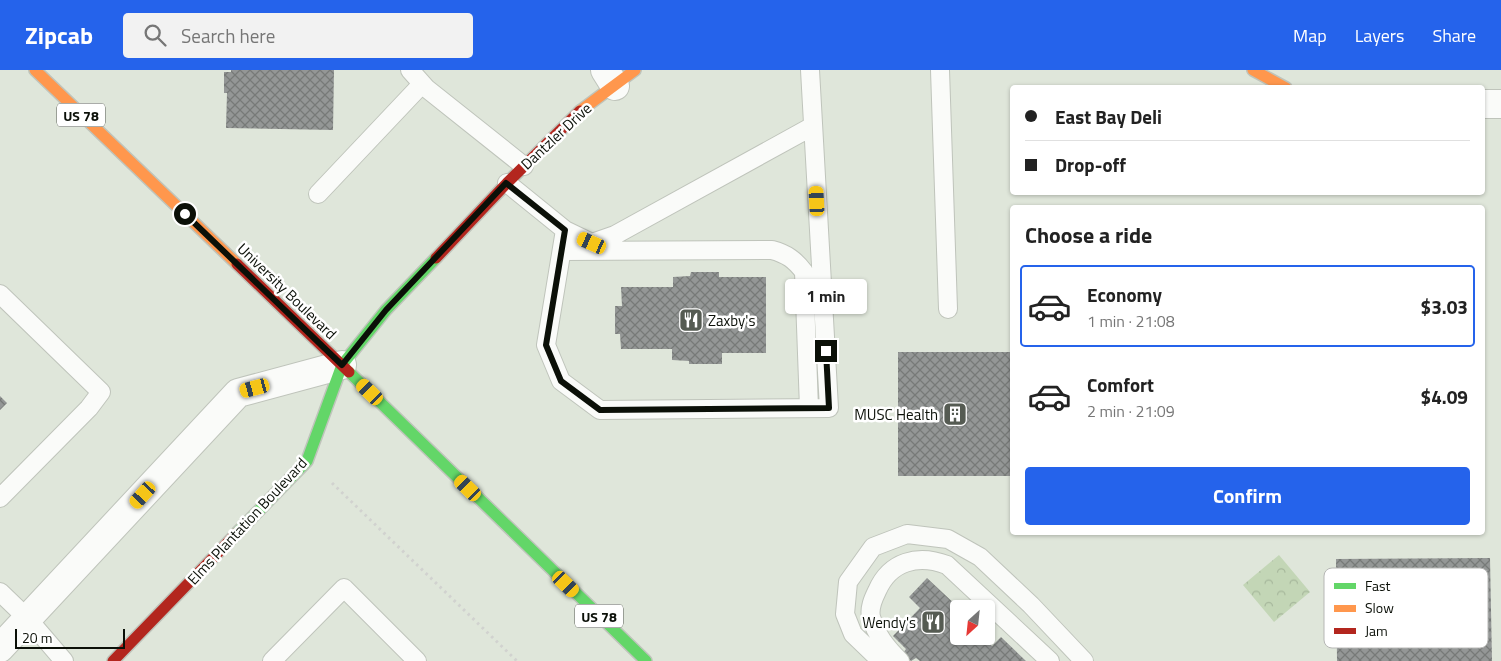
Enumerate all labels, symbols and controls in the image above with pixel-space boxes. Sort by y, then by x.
search box [123,13,473,58]
text: Zipcab [25,17,93,53]
icon: search [141,21,169,49]
text: Search here [181,21,275,50]
text: Map [1293,22,1327,49]
text: Layers [1355,22,1404,49]
text: Share [1432,22,1476,49]
street label: Dantzler Drive [515,97,597,175]
text: East Bay Deli [1055,102,1162,131]
road number: US 78 [57,104,105,126]
text: Drop-off [1055,150,1126,179]
car [808,186,825,216]
route start [174,203,196,225]
text: Choose a ride [1025,218,1152,252]
car [575,230,608,256]
street label: University Boulevard [232,237,342,345]
callout: 1 min [785,278,867,314]
text: Economy [1087,280,1162,309]
text: 1 min [807,284,845,308]
icon: car [1027,284,1072,329]
text: $3.03 [1421,292,1468,321]
restaurant icon: Zaxby's [678,307,704,333]
place label: Zaxby's [708,309,755,332]
text: 1 min · 21:08 [1087,309,1175,333]
route end [815,340,837,362]
text: Comfort [1087,370,1154,399]
icon: car [1027,374,1072,419]
car [353,376,386,408]
car [238,377,271,399]
text: $4.09 [1421,382,1468,411]
text: 2 min · 21:09 [1087,399,1175,423]
building icon: MUSC Health [942,401,968,427]
place label: MUSC Health [854,403,938,426]
street label: Elms Plantation Boulevard [182,452,312,590]
button: Confirm [1025,467,1470,525]
car [451,472,484,504]
car [127,479,158,511]
car [549,568,582,600]
legend [1324,568,1488,648]
text: Fast [1365,575,1390,596]
text: Slow [1365,597,1394,618]
north arrow [950,600,995,645]
map controls [950,600,995,645]
road number: US 78 [575,604,623,628]
restaurant icon: Wendy's [920,609,946,635]
place label: Wendy's [862,611,916,634]
text: Jam [1365,620,1388,641]
scale bar [15,626,125,649]
text: 20 m [22,627,52,648]

